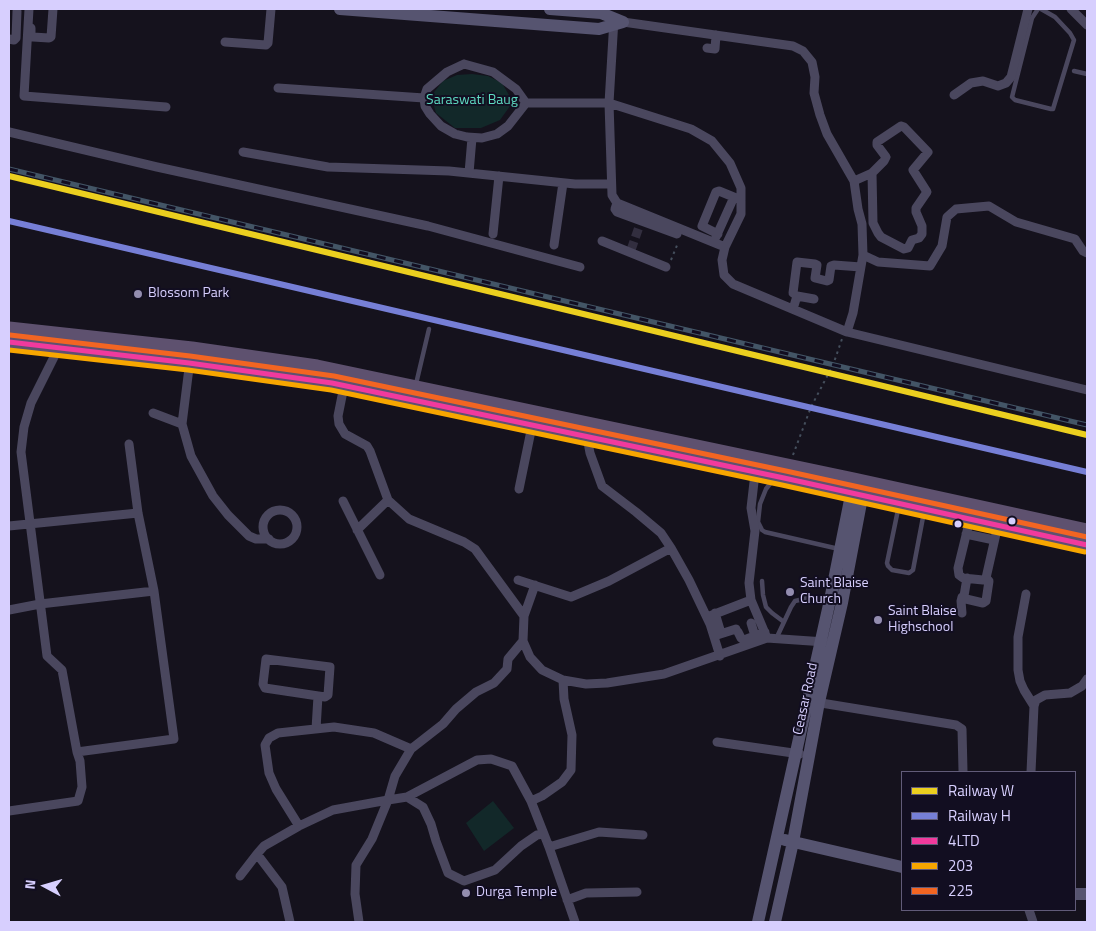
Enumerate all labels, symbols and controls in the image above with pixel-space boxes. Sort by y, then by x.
park label: Saraswati Baug [426,93,518,109]
place label: Blossom Park [148,286,229,302]
marker: Blossom Park [132,288,144,300]
unlabelled marker [1007,516,1017,526]
unlabelled marker [953,519,963,529]
place label: Saint Blaise Church [800,576,869,608]
marker: Saint Blaise Church [784,586,796,598]
place label: Saint Blaise Highschool [888,604,957,636]
marker: Saint Blaise Highschool [872,614,884,626]
street label: Ceasar Road [790,661,822,737]
legend [901,771,1076,911]
text: Railway W [948,779,1014,802]
text: Railway H [948,804,1011,827]
text: 4LTD [948,829,980,852]
text: 203 [948,854,973,877]
north arrow [20,861,70,911]
text: N [19,878,41,890]
text: 225 [948,879,973,902]
place label: Durga Temple [476,885,557,901]
marker: Durga Temple [460,887,472,899]

